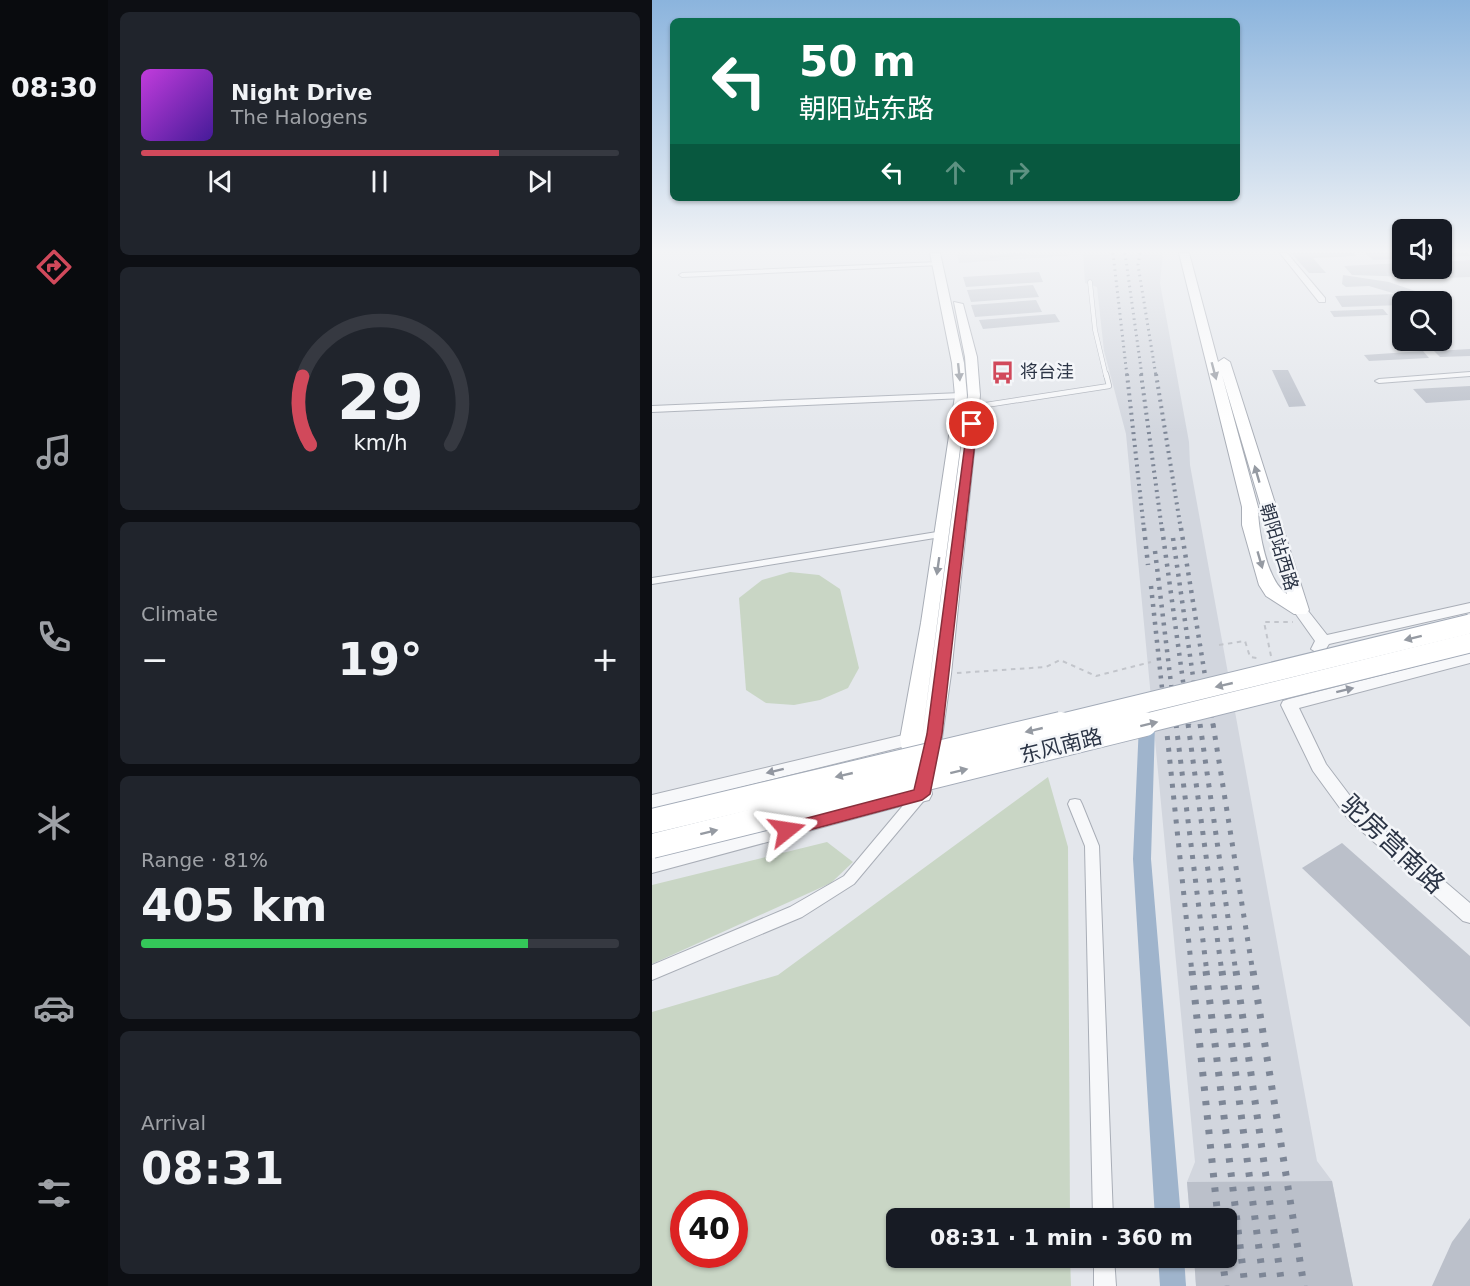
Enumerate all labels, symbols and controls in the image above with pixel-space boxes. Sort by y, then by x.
text: 50 m [799,37,916,86]
icon: left [700,42,778,120]
text: 08:30 [11,72,97,103]
text: Night Drive [231,80,372,105]
text: 朝阳站东路 [799,93,934,124]
text: The Halogens [231,105,368,129]
icon: left [876,156,909,189]
icon: ahead [939,156,972,189]
icon: right [1002,156,1035,189]
icon: previous [204,165,237,198]
icon: pause [363,165,396,198]
icon: next [523,165,556,198]
map controls [1392,219,1452,351]
button: sound [1392,219,1452,279]
icon: directions [33,246,75,288]
button: search [1392,291,1452,351]
bus stop icon: 将台洼 [989,359,1015,385]
text: 29 [337,361,423,434]
place label: 将台洼 [1020,361,1074,382]
one-way arrow [1210,362,1220,380]
one-way arrow [954,363,964,382]
pin [946,398,997,449]
icon: arrive [955,407,988,440]
icon: music [33,431,75,473]
text: km/h [353,431,407,456]
one-way arrow [1252,465,1261,483]
street label: 朝阳站西路 [1256,501,1303,593]
one-way arrow [1256,551,1265,569]
one-way arrow [934,556,943,575]
text: Climate [141,602,218,626]
icon: phone [33,616,75,658]
text: 19° [337,633,423,686]
one-way arrow [1404,633,1422,643]
text: − [141,640,169,679]
text: + [591,640,619,679]
one-way arrow [1214,681,1233,691]
one-way arrow [1336,685,1355,695]
one-way arrow [1140,719,1158,729]
street label: 东风南路 [1017,724,1105,768]
one-way arrow [1025,726,1043,736]
one-way arrow [950,765,969,775]
one-way arrow [766,767,785,777]
one-way arrow [835,771,853,781]
street label: 驼房营南路 [1335,789,1451,899]
position arrow [755,798,819,862]
icon: climate [33,802,75,844]
one-way arrow [700,827,718,837]
text: Range · 81% [141,848,268,872]
text: 405 km [141,879,327,932]
icon: car [33,987,75,1029]
text: Arrival [141,1111,206,1135]
text: 08:31 [141,1142,284,1195]
icon: filters [33,1172,75,1214]
speed limit sign: 40 [670,1190,748,1268]
text: 08:31 · 1 min · 360 m [930,1225,1193,1250]

